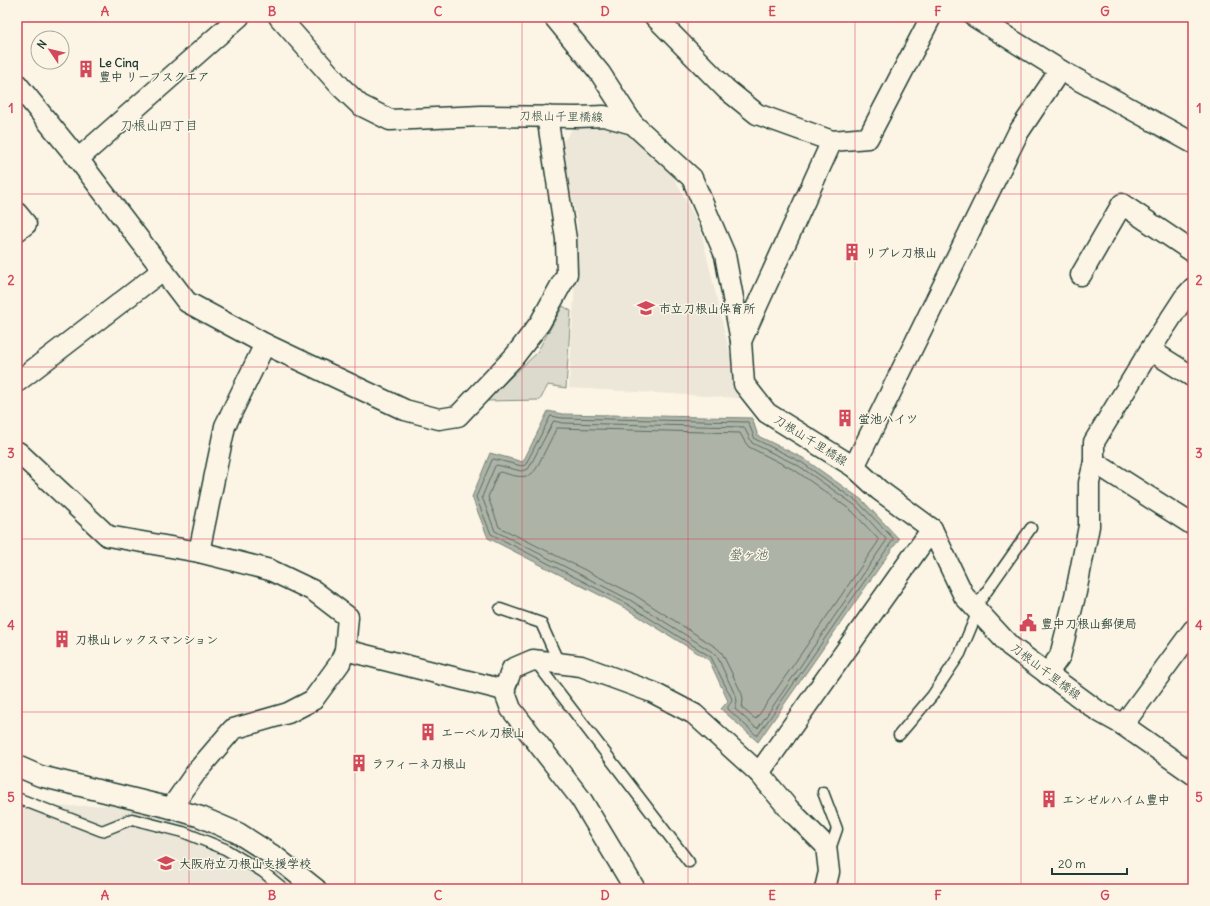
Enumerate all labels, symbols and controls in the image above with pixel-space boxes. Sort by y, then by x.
text: A [101,3,110,20]
text: B [268,3,277,20]
text: C [434,3,443,20]
text: D [600,3,610,20]
text: E [768,3,776,20]
text: F [934,3,942,20]
text: G [1100,3,1110,20]
north arrow [30,30,70,70]
text: N [34,37,50,51]
place label: Le Cinq 豊中 リーフスクエア [99,55,209,84]
building icon: Le Cinq 豊中 リーフスクエア [76,59,96,79]
text: 1 [8,100,14,117]
text: 1 [1196,100,1202,117]
street label: 刀根山千里橋線 [519,108,603,124]
district label: 刀根山四丁目 [120,117,198,134]
building icon: リブレ刀根山 [842,242,862,262]
place label: リブレ刀根山 [865,245,937,260]
text: 2 [7,272,15,289]
text: 2 [1195,272,1203,289]
school or university icon: 市立刀根山保育所 [636,298,656,318]
place label: 市立刀根山保育所 [659,301,756,316]
building icon: 蛍池ハイツ [835,408,855,428]
street label: 刀根山千里橋線 [771,411,851,469]
place label: 蛍池ハイツ [858,411,918,426]
text: 3 [7,445,15,462]
text: 3 [1195,445,1203,462]
water label: 螢ヶ池 [728,546,768,563]
public building icon: 豊中刀根山郵便局 [1018,613,1038,633]
place label: 豊中刀根山郵便局 [1041,616,1137,631]
text: 4 [7,617,15,634]
text: 4 [1195,617,1203,634]
building icon: 刀根山レックスマンション [52,629,72,649]
place label: 刀根山レックスマンション [75,632,218,647]
street label: 刀根山千里橋線 [1008,640,1084,702]
building icon: エーベル刀根山 [418,722,438,742]
place label: エーベル刀根山 [441,725,525,740]
building icon: ラフィーネ刀根山 [349,753,369,773]
place label: ラフィーネ刀根山 [372,756,467,771]
text: 5 [7,789,15,806]
building icon: エンゼルハイム豊中 [1039,789,1059,809]
text: 5 [1195,789,1203,806]
place label: エンゼルハイム豊中 [1062,792,1170,807]
scale bar [1052,850,1127,876]
school or university icon: 大阪府立刀根山支援学校 [156,853,176,873]
place label: 大阪府立刀根山支援学校 [179,856,311,871]
text: 20 m [1058,856,1086,871]
text: A [101,887,110,904]
text: B [268,887,277,904]
text: C [434,887,443,904]
text: D [600,887,610,904]
text: E [768,887,776,904]
text: F [934,887,942,904]
text: G [1100,887,1110,904]

